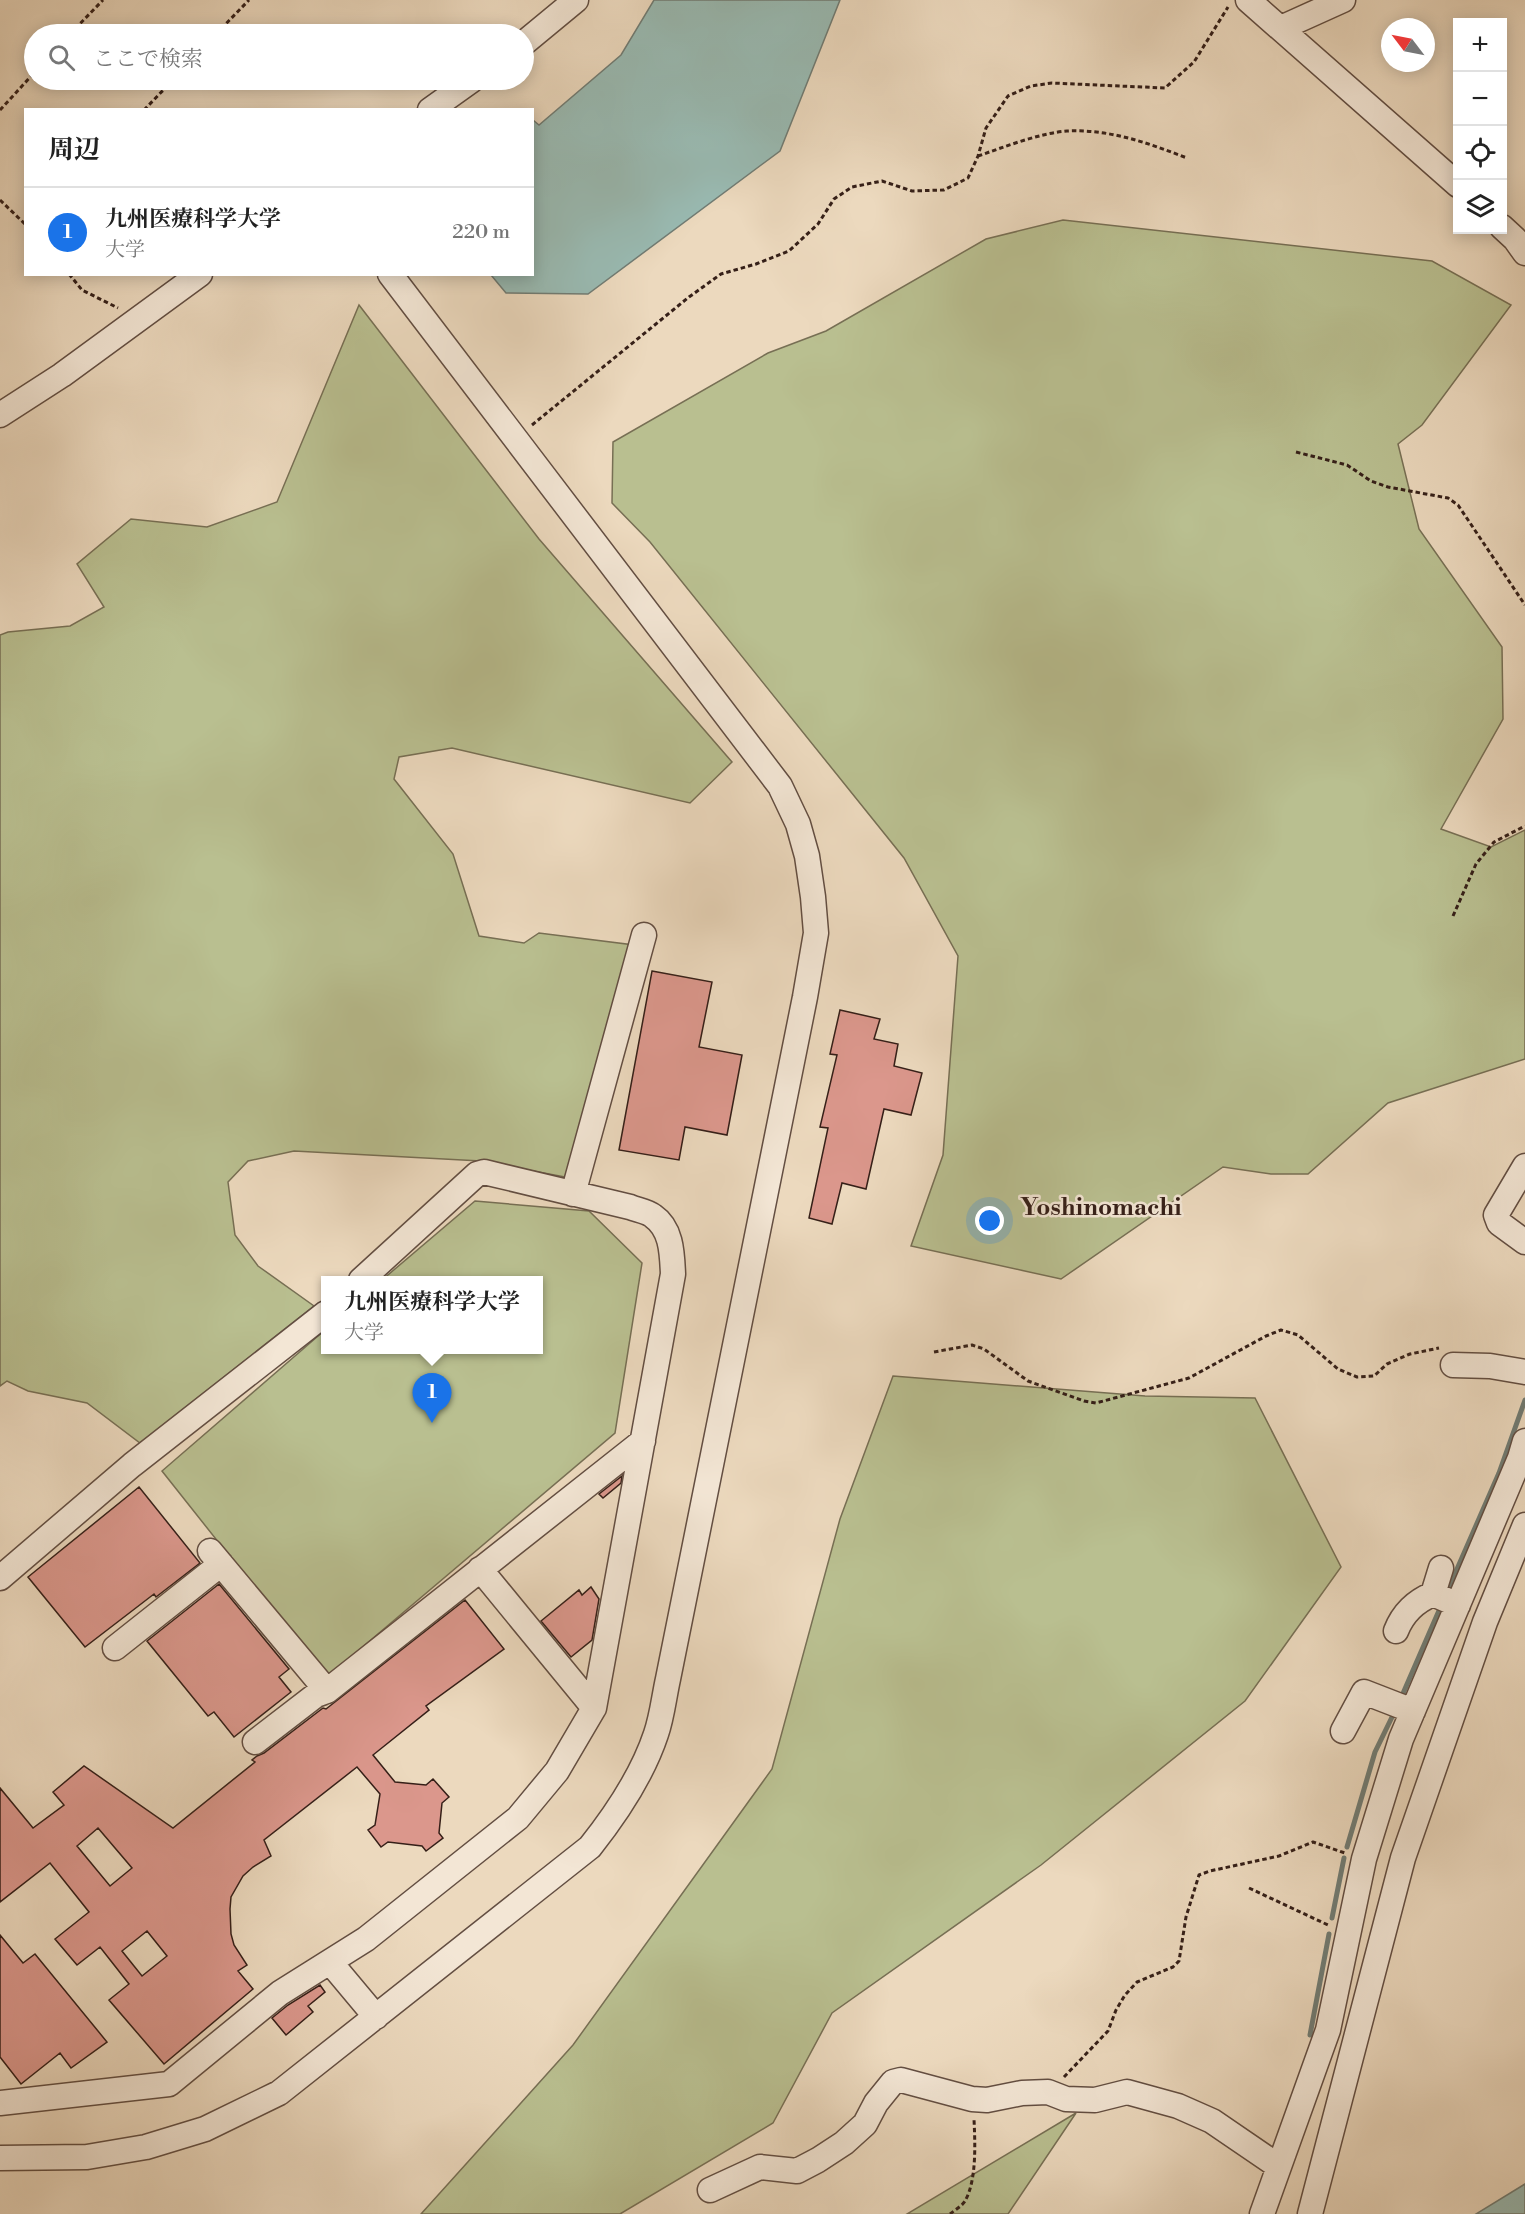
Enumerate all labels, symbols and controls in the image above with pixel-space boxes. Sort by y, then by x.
north arrow [1381,18,1435,72]
map controls [1453,18,1507,234]
button: + [1453,18,1507,72]
search box [24,24,534,90]
icon: search [45,41,78,74]
text: ここで検索 [93,46,203,73]
button: − [1453,72,1507,126]
button: locate [1453,126,1507,180]
text: 周辺 [48,134,100,166]
button: layers [1453,180,1507,234]
text: 九州医療科学大学 [105,206,281,233]
text: 1 [63,220,72,245]
text: 220 m [452,220,510,245]
text: 大学 [105,238,145,263]
district label: Yoshinomachi [1020,1193,1182,1223]
your location [975,1206,1004,1235]
popup [321,1276,543,1354]
text: 九州医療科学大学 [344,1289,520,1316]
text: 大学 [344,1321,384,1346]
pin: 1 [412,1374,452,1423]

